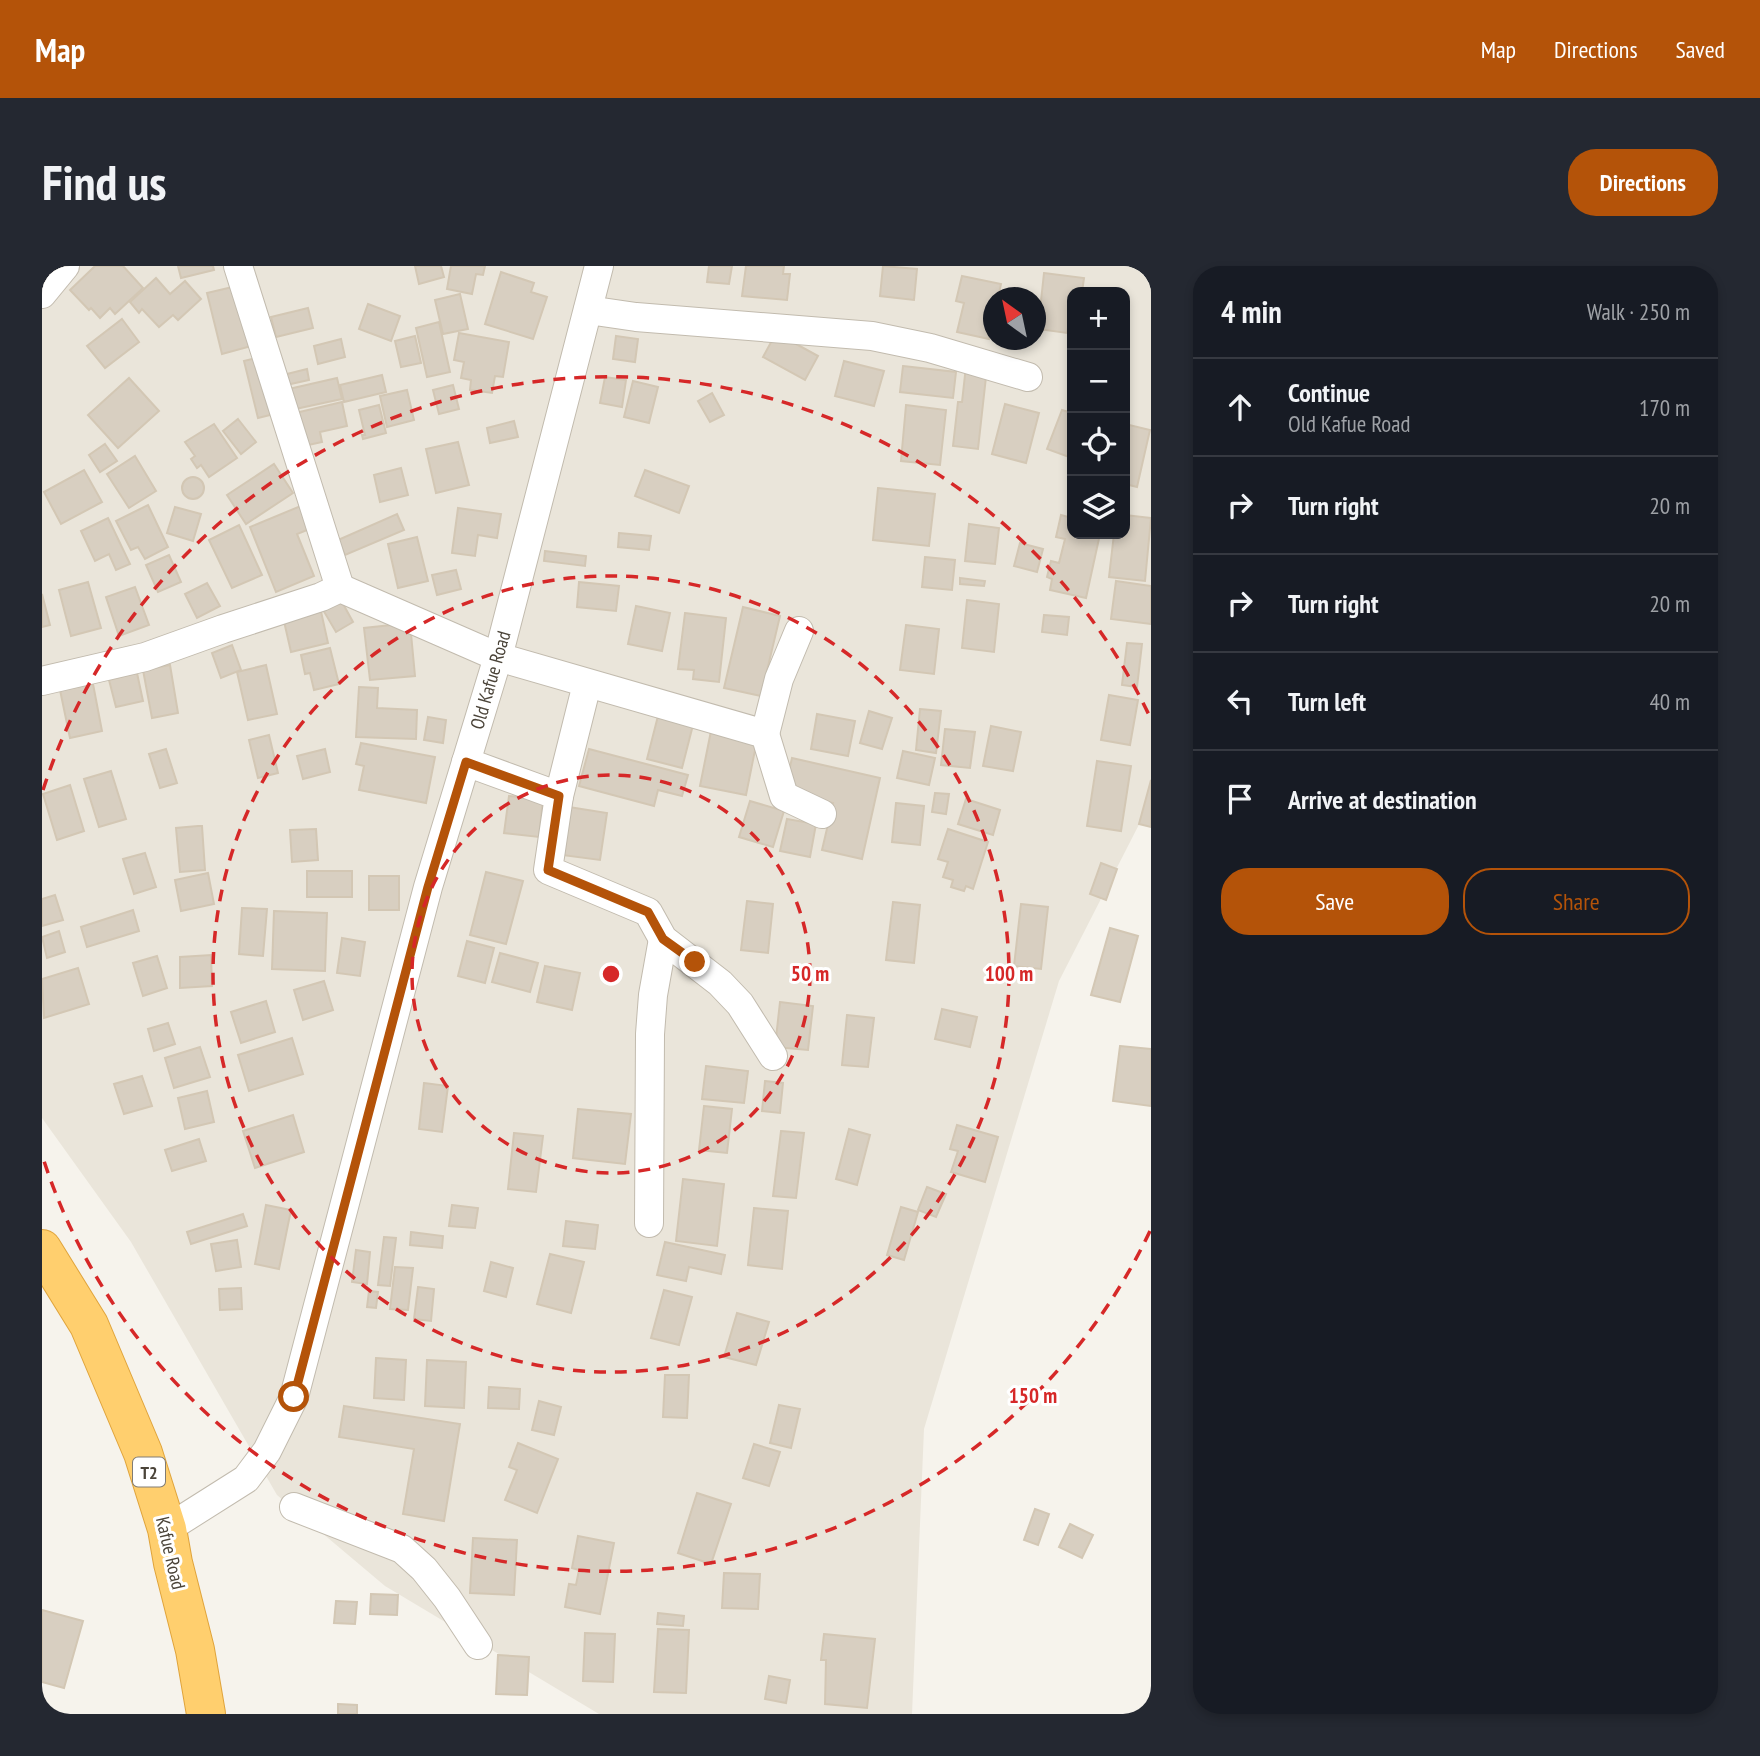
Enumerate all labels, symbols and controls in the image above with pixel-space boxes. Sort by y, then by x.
text: Map [35,28,85,71]
text: Map [1481,34,1516,65]
text: Directions [1554,34,1638,65]
text: Saved [1676,34,1725,65]
button: Directions [1568,149,1718,216]
text: Find us [42,150,166,214]
north arrow [983,287,1046,350]
map controls [1067,287,1130,539]
button: + [1067,287,1130,350]
text: 4 min [1221,292,1282,331]
text: Walk · 250 m [1587,297,1690,326]
button: − [1067,350,1130,413]
text: Continue [1288,376,1370,409]
icon: ahead [1221,388,1259,426]
text: 170 m [1639,393,1690,422]
text: Old Kafue Road [1288,409,1410,438]
button: locate [1067,413,1130,476]
button: layers [1067,476,1130,539]
icon: right [1221,486,1259,524]
text: Turn right [1288,489,1379,522]
text: 20 m [1649,491,1690,520]
icon: right [1221,584,1259,622]
text: Turn right [1288,587,1379,620]
text: 20 m [1649,589,1690,618]
street label: Old Kafue Road [465,628,515,732]
icon: left [1221,682,1259,720]
text: Turn left [1288,685,1366,718]
text: 40 m [1649,687,1690,716]
icon: arrive [1221,780,1259,818]
text: Arrive at destination [1288,783,1477,816]
button: Save [1221,868,1449,935]
button: Share [1463,868,1690,935]
route end [679,946,710,977]
text: 50 m [791,960,829,987]
text: 100 m [985,960,1033,987]
centre of rings [599,962,623,986]
route start [278,1381,309,1412]
text: 150 m [1009,1382,1057,1409]
road number: T2 [133,1457,165,1486]
street label: Kafue Road [151,1514,191,1592]

